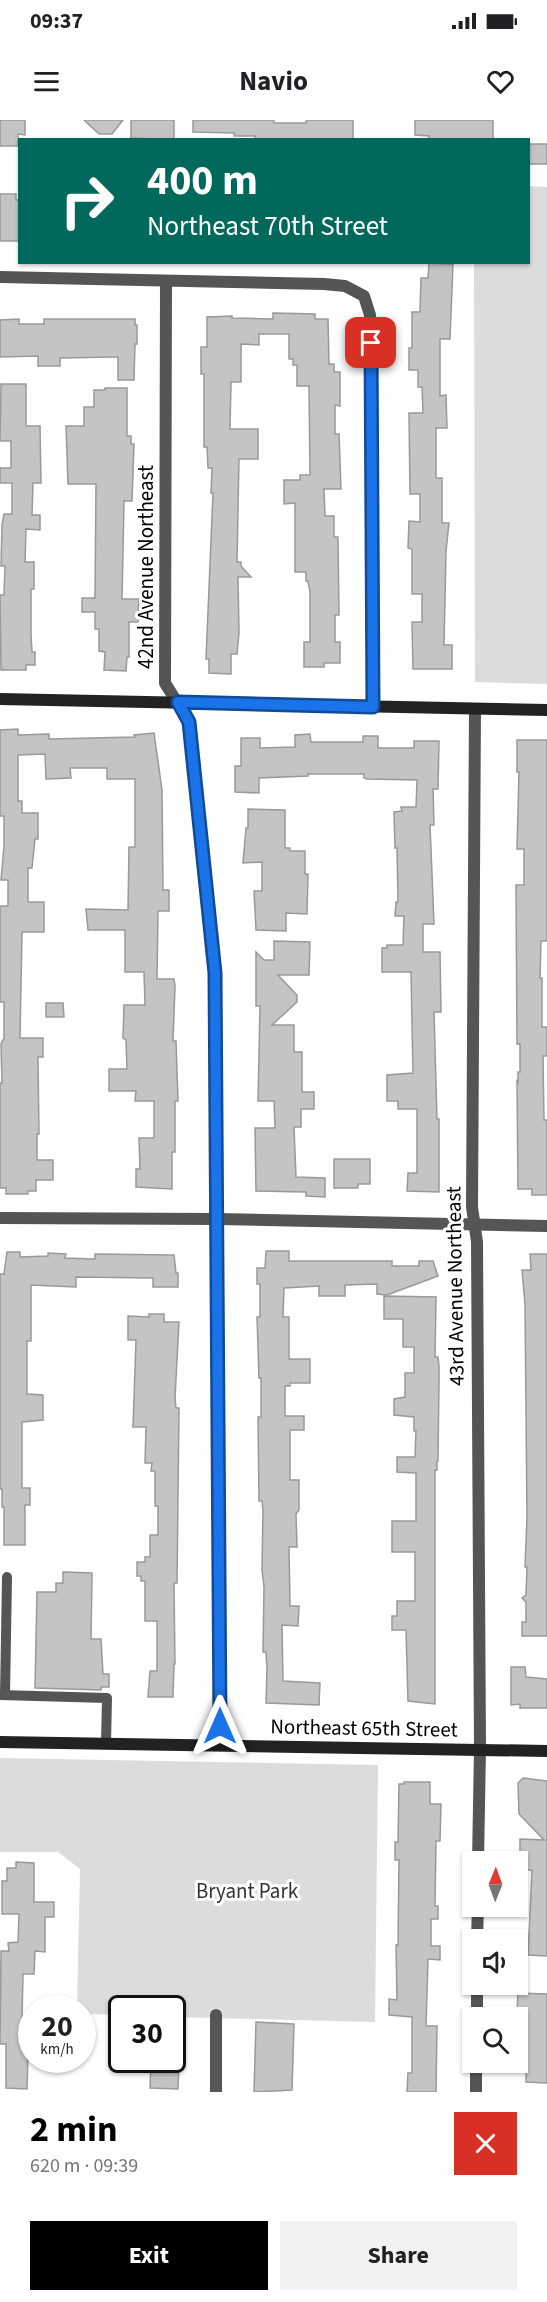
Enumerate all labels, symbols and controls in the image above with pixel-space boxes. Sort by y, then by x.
text: 09:37 [30,5,83,37]
text: Navio [239,62,308,101]
icon: menu [30,65,63,98]
icon: heart [484,65,517,98]
text: 400 m [147,151,258,211]
icon: right [48,162,126,240]
text: Northeast 70th Street [147,207,388,246]
pin [345,317,396,368]
icon: arrive [354,326,387,359]
street label: 42nd Avenue Northeast [131,465,161,669]
street label: 43rd Avenue Northeast [438,1186,472,1386]
position arrow [188,1694,252,1758]
street label: Northeast 65th Street [270,1711,458,1745]
north arrow [462,1851,528,1917]
map controls [462,1851,528,2073]
park label: Bryant Park [196,1876,299,1906]
button: sound [462,1929,528,1995]
speed limit sign: 30 [108,1995,186,2073]
text: 20 [41,2005,73,2048]
button: search [462,2007,528,2073]
text: km/h [40,2039,74,2060]
text: 2 min [30,2104,118,2155]
button: close [454,2112,517,2175]
text: 620 m · 09:39 [30,2152,138,2180]
button: Exit [30,2221,268,2290]
button: Share [280,2221,517,2290]

